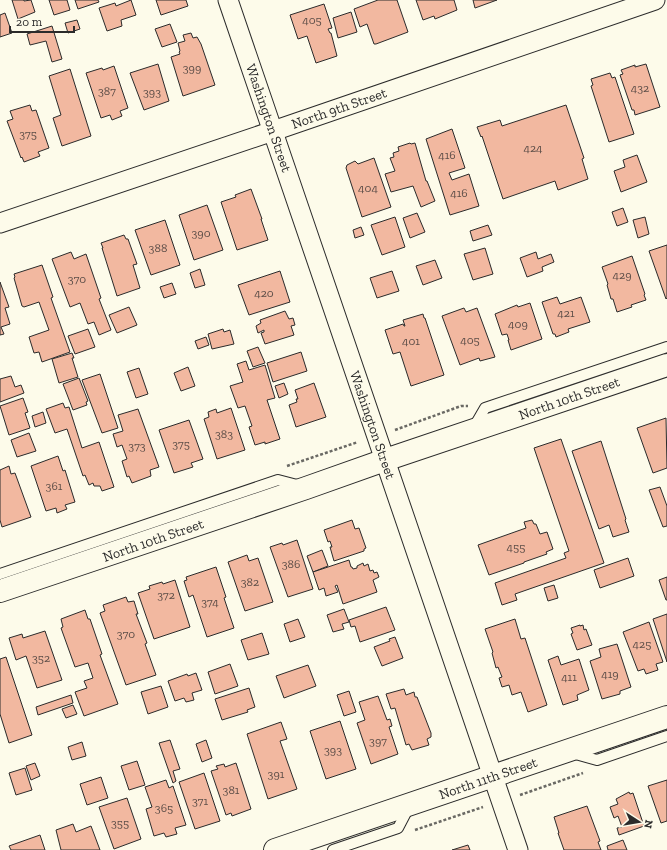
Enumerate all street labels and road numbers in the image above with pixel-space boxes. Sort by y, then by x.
street label: Washington Street [242,62,295,175]
street label: North 9th Street [289,84,390,133]
street label: Washington Street [346,369,399,482]
street label: North 10th Street [516,373,623,424]
street label: North 10th Street [100,515,207,566]
street label: North 11th Street [437,753,540,803]

